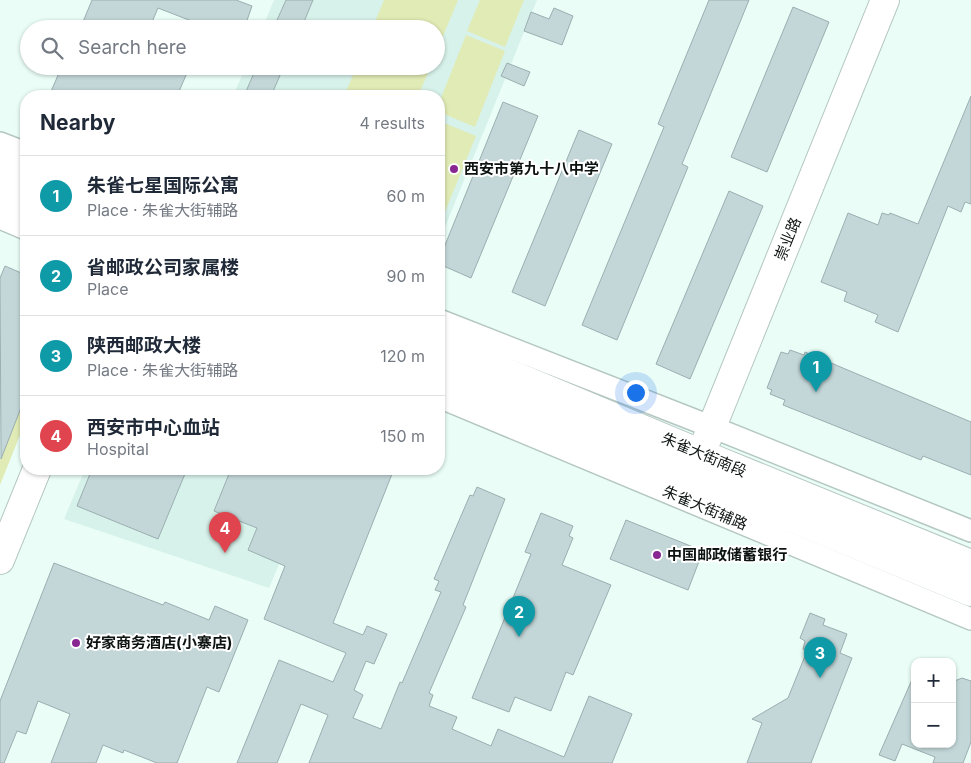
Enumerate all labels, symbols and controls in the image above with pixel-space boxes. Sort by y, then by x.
search box [20,20,445,75]
icon: search [38,34,66,62]
text: Search here [78,36,187,59]
text: Nearby [40,110,115,135]
text: 4 results [360,113,425,133]
place label: 西安市第九十八中学 [464,159,599,178]
marker: 西安市第九十八中学 [448,163,460,175]
text: 朱雀七星国际公寓 [87,174,239,197]
text: 1 [53,186,59,206]
text: 60 m [386,186,425,206]
text: Place · 朱雀大街辅路 [87,200,238,220]
street label: 崇业路 [770,214,805,263]
text: 省邮政公司家属楼 [87,256,239,279]
text: 2 [51,266,61,286]
text: 90 m [386,266,425,286]
text: Place [87,279,129,299]
text: 陕西邮政大楼 [87,334,201,357]
text: 3 [51,346,61,366]
text: 120 m [380,346,425,366]
pin: 1 [800,351,832,392]
text: Place · 朱雀大街辅路 [87,360,238,380]
your location [623,380,649,406]
text: 西安市中心血站 [87,416,220,439]
text: 4 [51,426,61,446]
text: 150 m [380,426,425,446]
street label: 朱雀大街南段 [659,428,749,481]
text: Hospital [87,439,149,459]
street label: 朱雀大街辅路 [660,481,750,534]
pin: 4 [209,512,241,553]
place label: 中国邮政储蓄银行 [667,545,787,564]
marker: 中国邮政储蓄银行 [651,549,663,561]
pin: 2 [503,596,535,637]
place label: 好家商务酒店(小寨店) [86,633,232,652]
marker: 好家商务酒店(小寨店) [70,637,82,649]
pin: 3 [804,637,836,678]
map controls [911,658,956,748]
button: + [911,658,956,703]
button: − [911,703,956,748]

